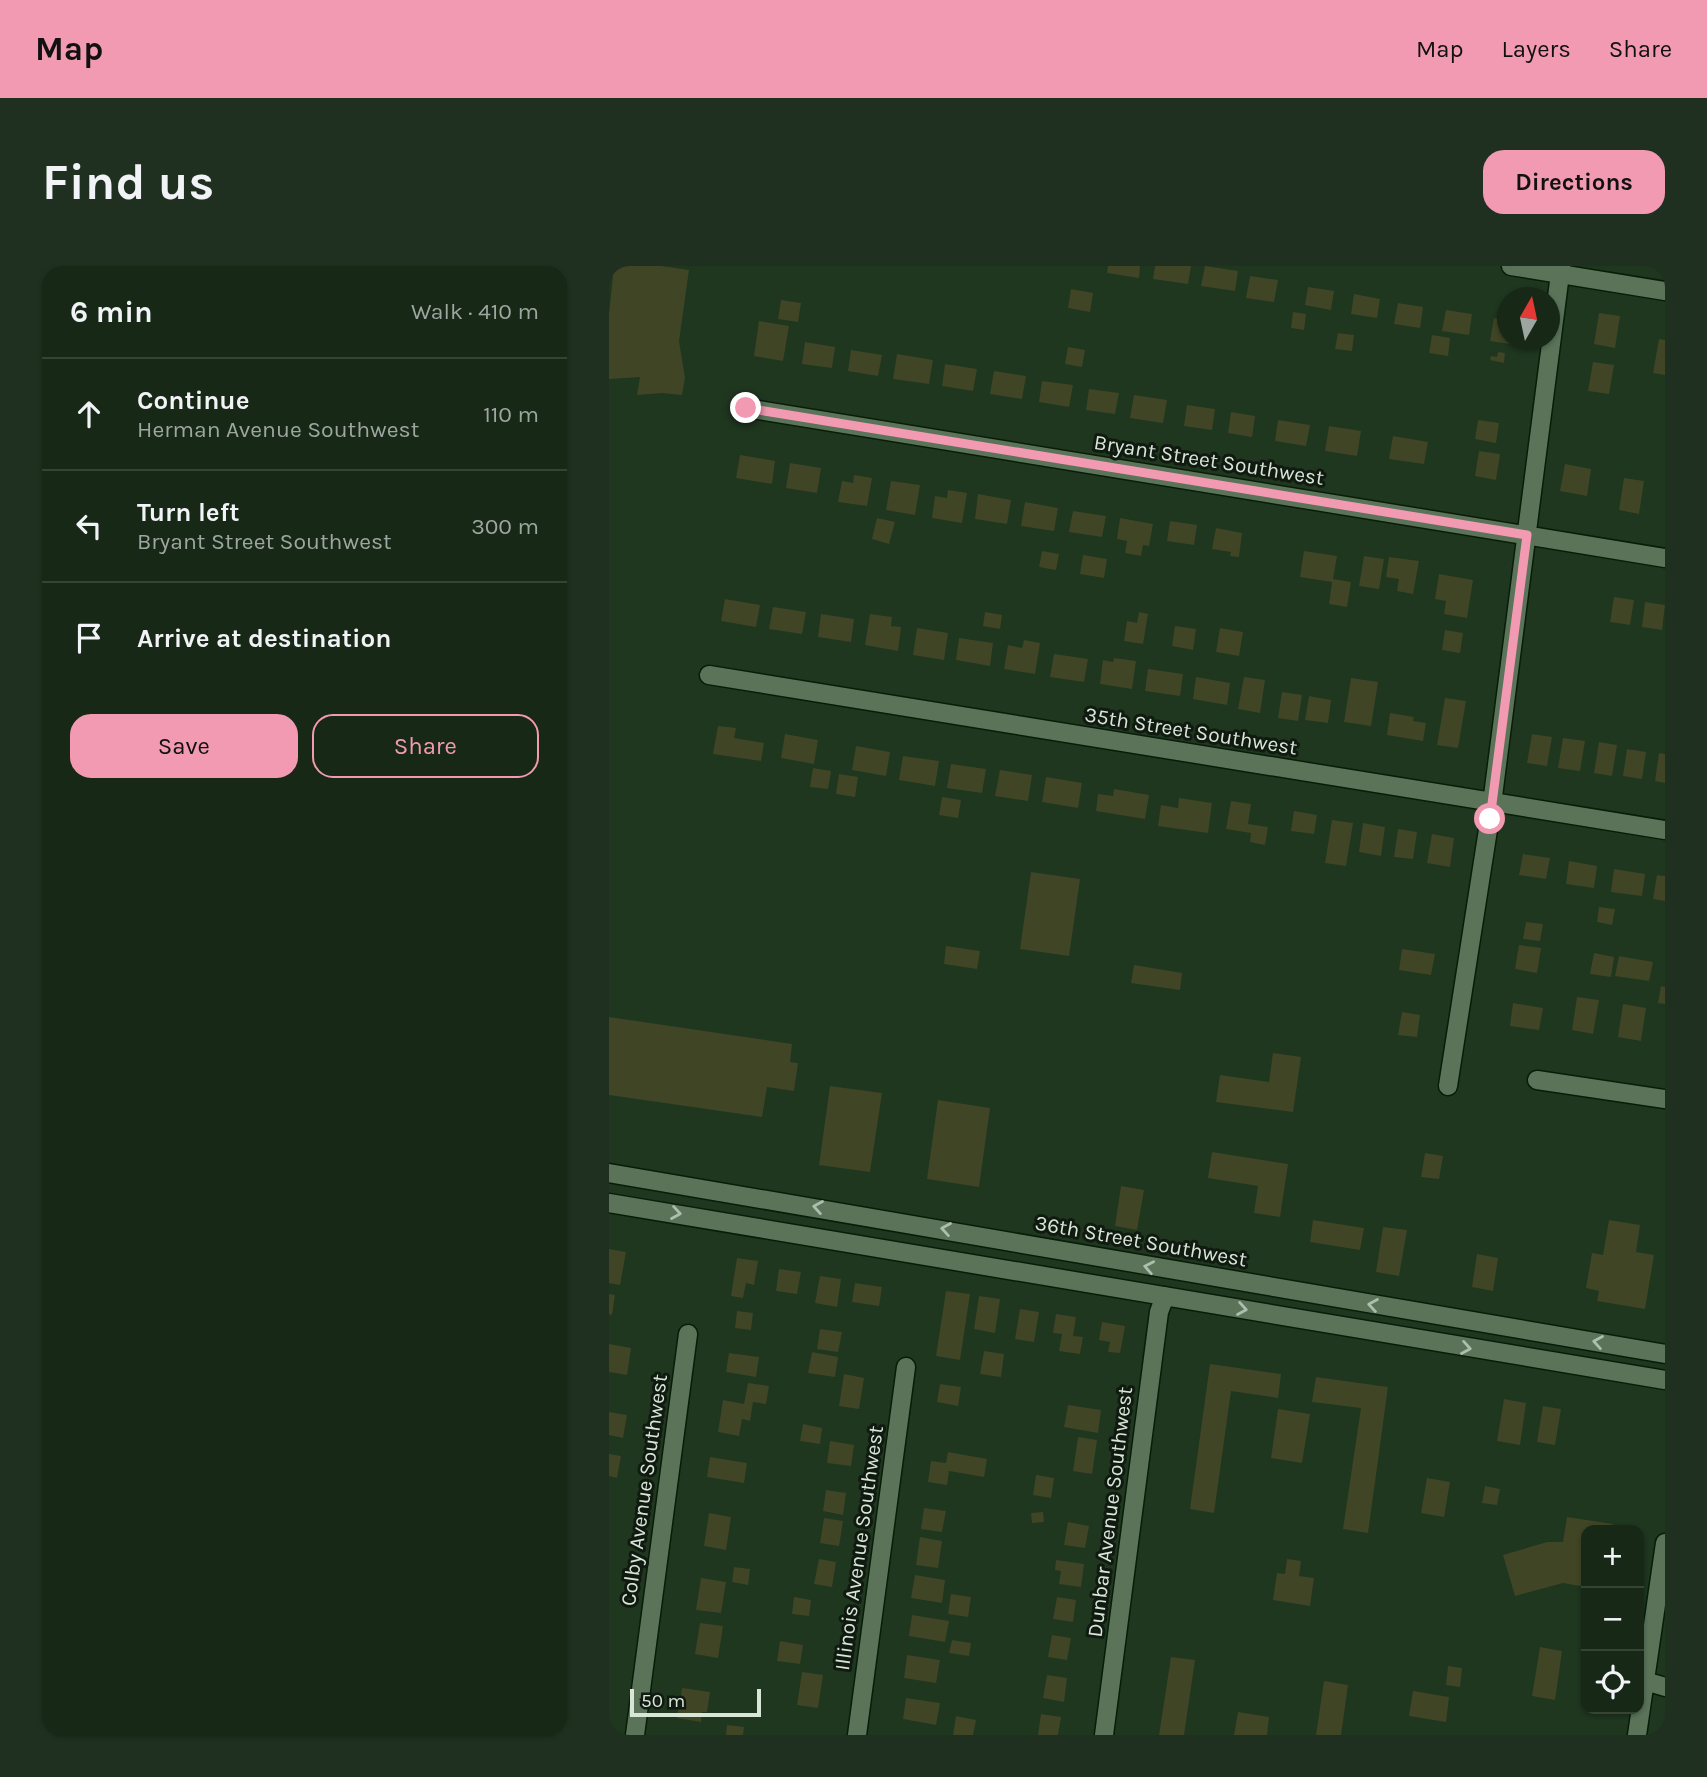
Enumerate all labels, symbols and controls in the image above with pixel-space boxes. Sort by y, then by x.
text: Map [35,30,103,68]
text: Map [1416,35,1464,63]
text: Layers [1502,35,1571,63]
text: Share [1609,35,1672,63]
button: Directions [1483,150,1665,214]
text: Find us [42,154,214,211]
north arrow [1497,287,1560,350]
text: 6 min [70,294,153,330]
text: Walk · 410 m [411,298,539,325]
text: Continue [137,385,249,416]
route end [730,392,761,423]
icon: ahead [70,395,108,433]
text: 110 m [483,401,539,428]
text: Herman Avenue Southwest [137,416,419,443]
street label: Bryant Street Southwest [1092,430,1326,490]
text: Turn left [137,497,239,528]
icon: left [70,507,108,545]
text: 300 m [471,513,539,540]
text: Bryant Street Southwest [137,528,392,555]
icon: arrive [70,619,108,657]
text: Arrive at destination [137,623,391,654]
street label: 35th Street Southwest [1083,702,1299,760]
button: Save [70,714,298,778]
button: Share [312,714,539,778]
route start [1474,803,1505,834]
one-way arrow [812,1200,824,1215]
one-way arrow [671,1205,682,1220]
street label: 36th Street Southwest [1033,1211,1249,1272]
one-way arrow [940,1222,951,1237]
one-way arrow [1143,1260,1155,1275]
one-way arrow [1368,1298,1379,1313]
one-way arrow [1236,1301,1248,1316]
one-way arrow [1592,1335,1604,1350]
one-way arrow [1460,1340,1472,1355]
street label: Colby Avenue Southwest [616,1372,672,1607]
street label: Dunbar Avenue Southwest [1083,1385,1137,1639]
street label: Illinois Avenue Southwest [830,1424,888,1672]
map controls [1581,1525,1644,1714]
button: + [1581,1525,1644,1588]
button: − [1581,1588,1644,1651]
button: locate [1581,1651,1644,1714]
scale bar [630,1686,761,1718]
text: 50 m [641,1690,685,1712]

